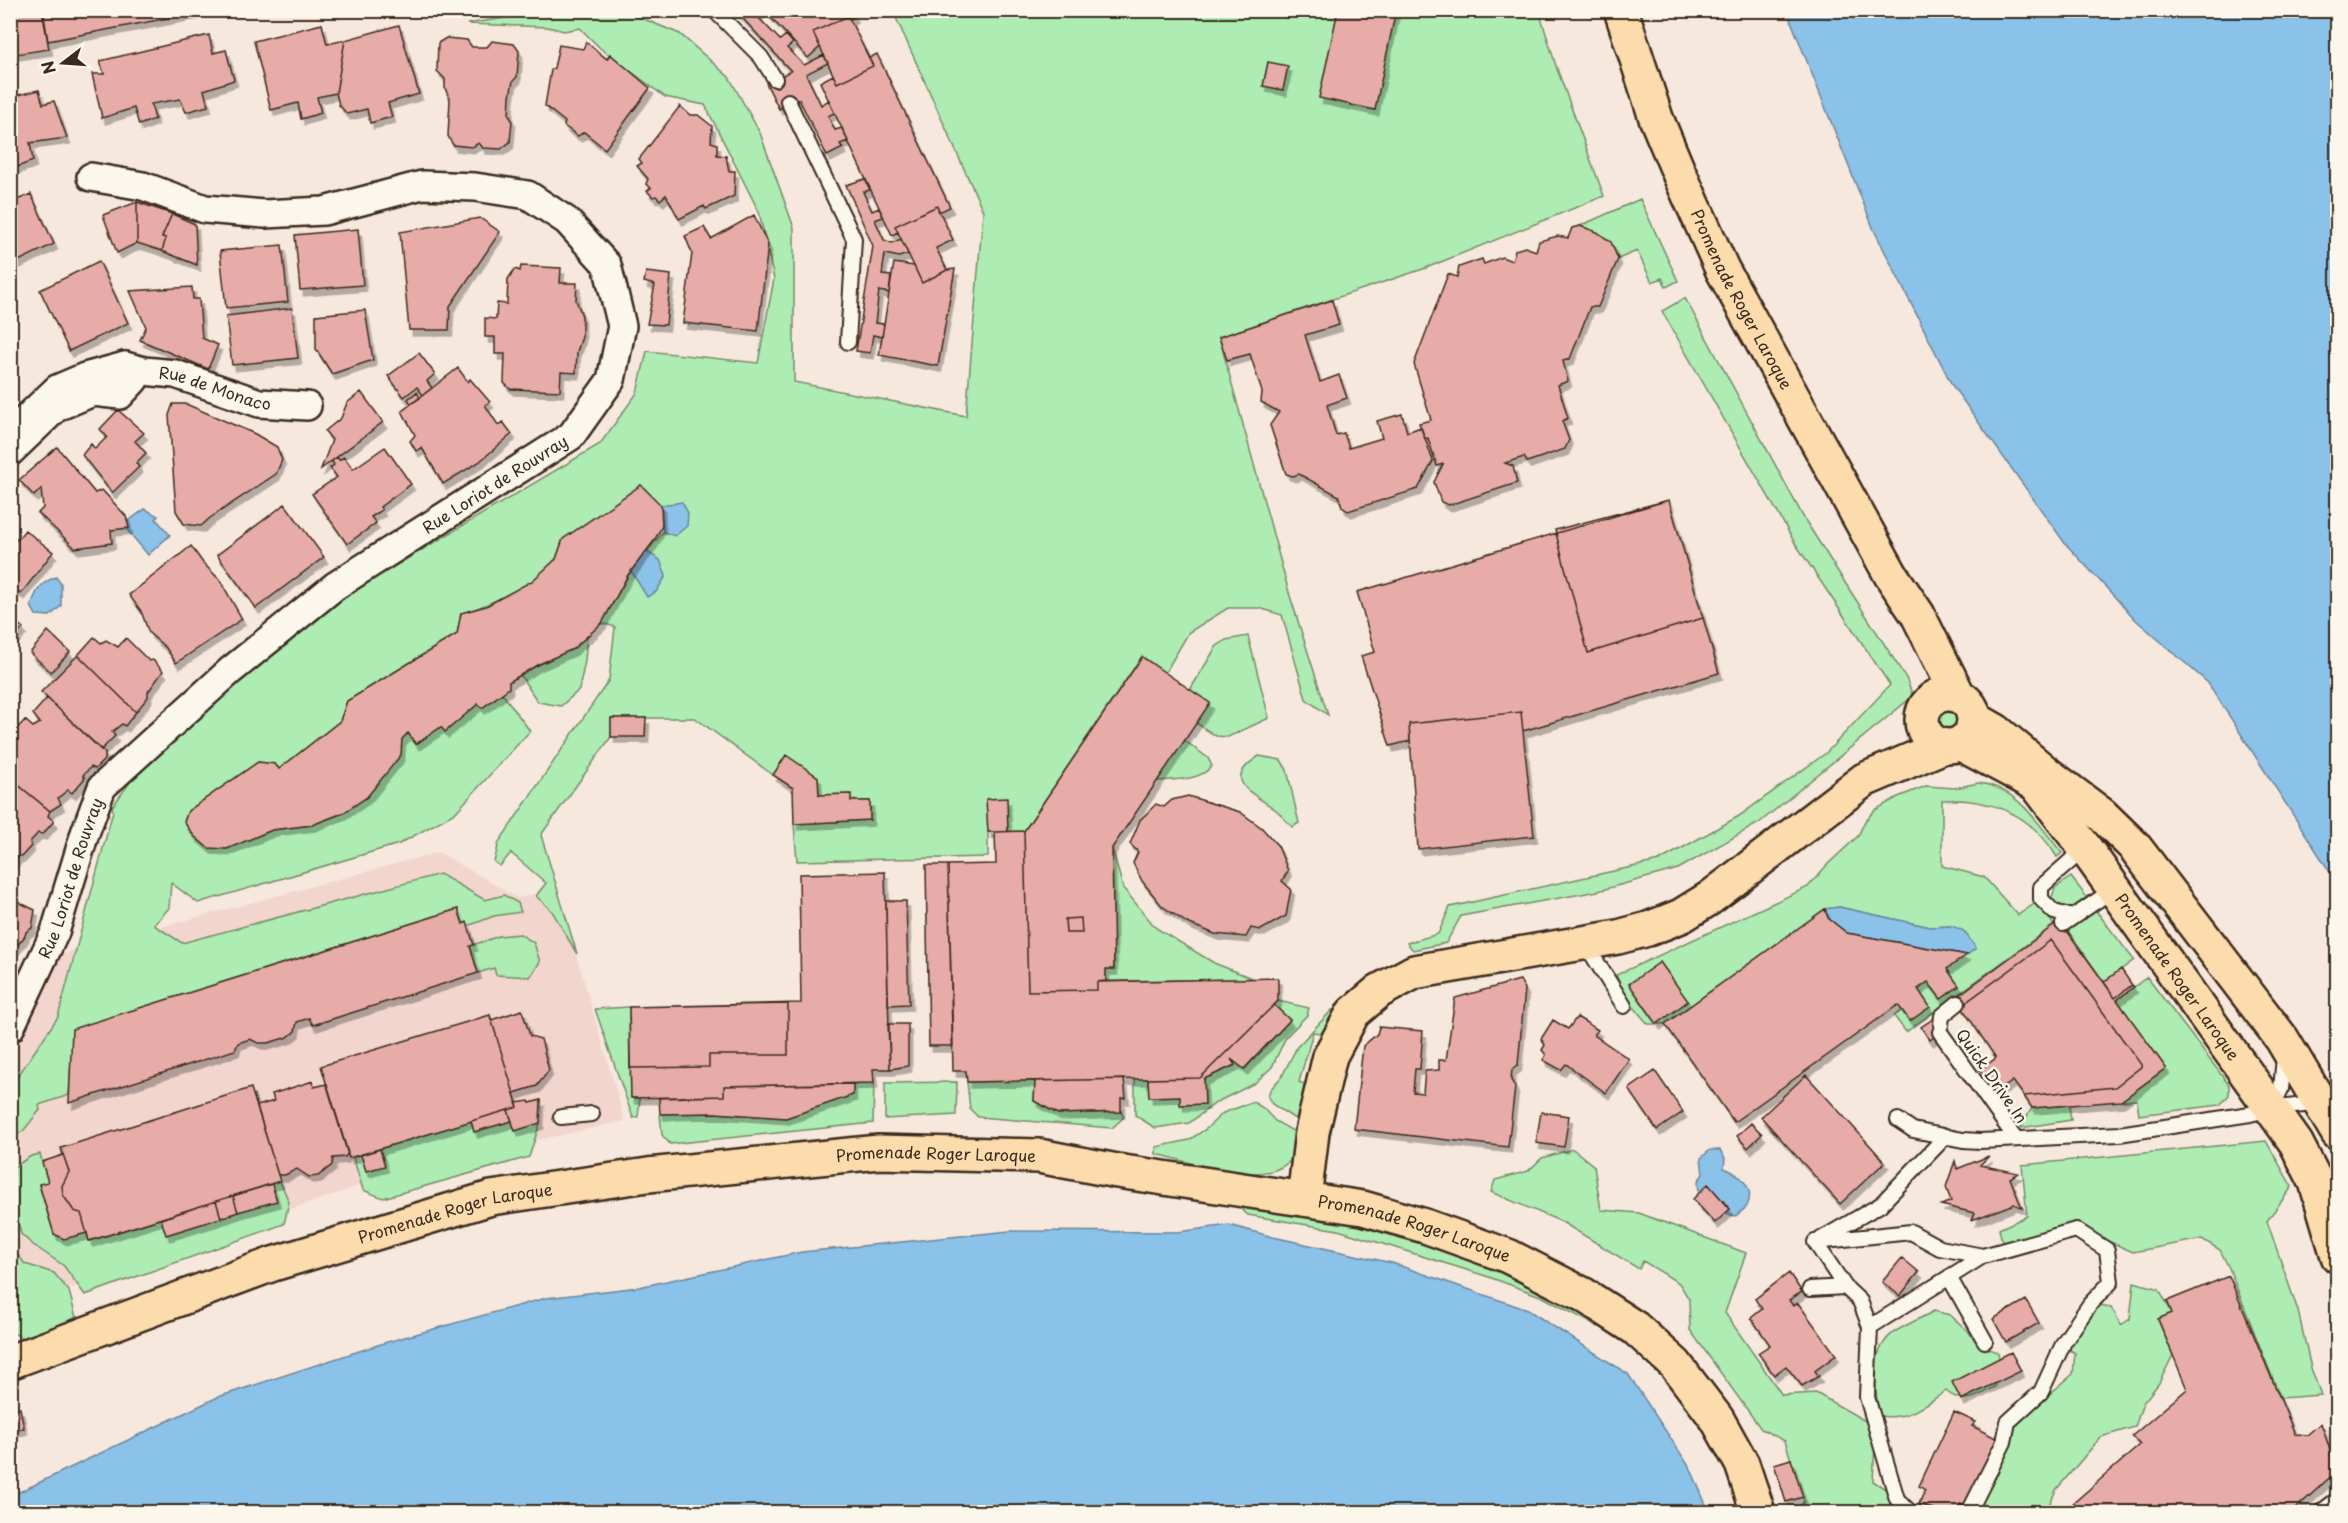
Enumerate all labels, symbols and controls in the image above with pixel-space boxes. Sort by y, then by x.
north arrow [33,33,93,93]
text: N [34,58,61,77]
street label: Promenade Roger Laroque [1686,205,1799,394]
street label: Rue de Monaco [158,360,272,415]
street label: Rue Loriot de Rouvray [417,428,572,539]
street label: Rue Loriot de Rouvray [31,794,108,962]
street label: Promenade Roger Laroque [2110,888,2246,1065]
street label: Quick Drive In [1951,1023,2034,1128]
street label: Promenade Roger Laroque [834,1139,1037,1167]
street label: Promenade Roger Laroque [355,1176,554,1249]
street label: Promenade Roger Laroque [1316,1188,1514,1267]

